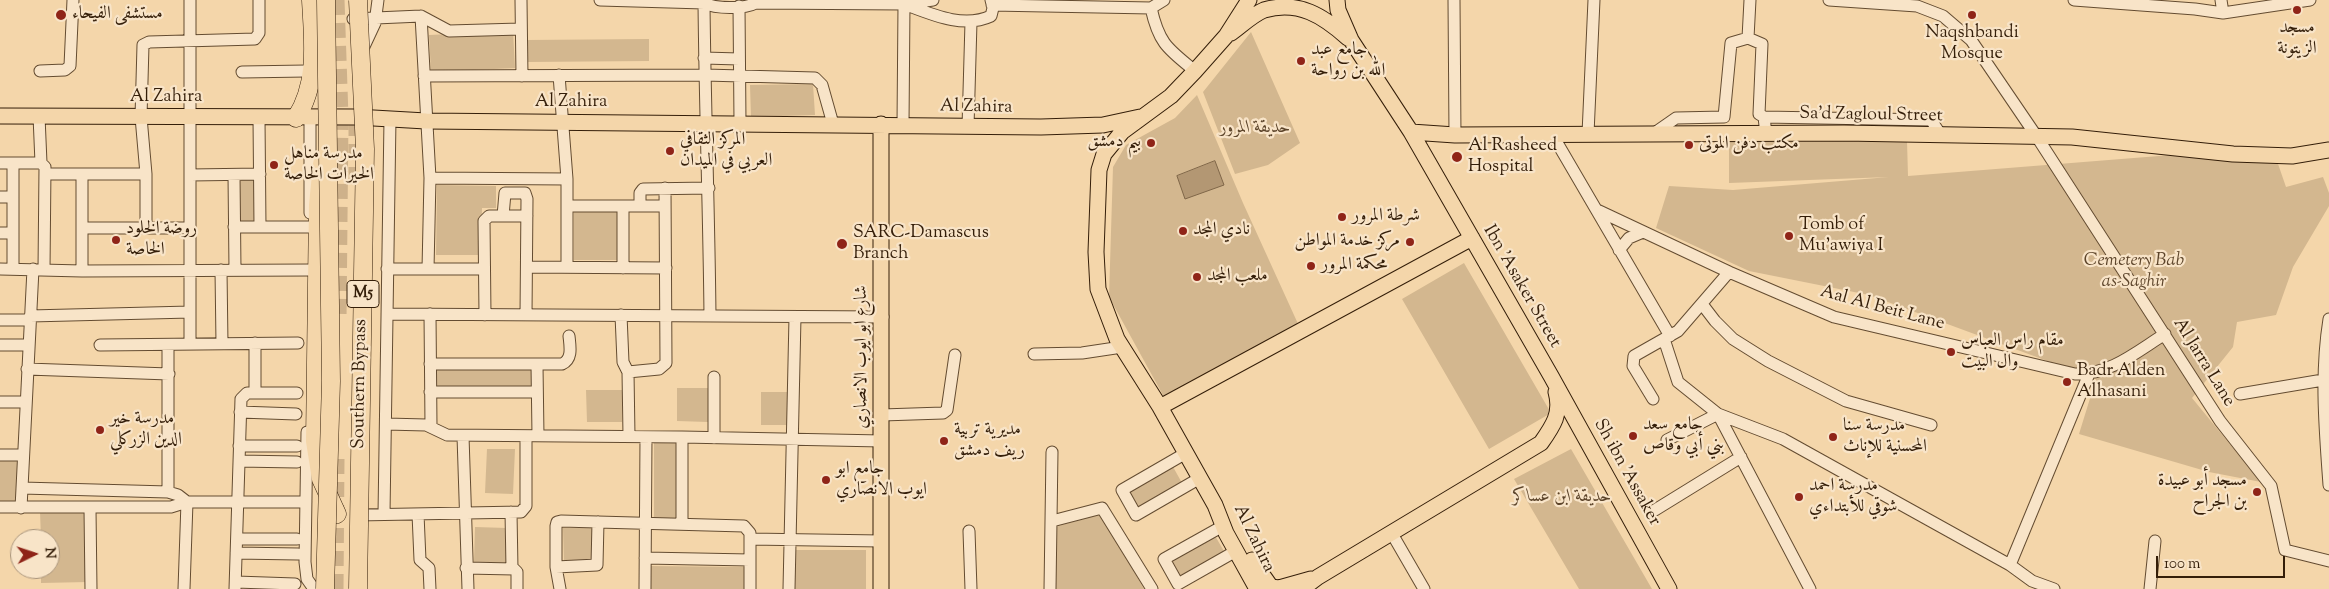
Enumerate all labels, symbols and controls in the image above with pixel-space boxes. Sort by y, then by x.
place label: مستشفى الفيحاء [72,4,163,26]
marker: مسجد الزيتونة [2291,4,2303,16]
marker: مستشفى الفيحاء [54,8,68,22]
marker: Naqshbandi Mosque [1966,9,1978,21]
place label: مسجد الزيتونة [2277,18,2317,60]
place label: Naqshbandi Mosque [1925,23,2019,66]
place label: جامع عبد الله بن رواحة [1311,40,1385,82]
marker: جامع عبد الله بن رواحة [1295,55,1307,67]
street label: Al Zahira [130,87,202,109]
street label: Al Zahira [535,92,607,114]
street label: Al Zahira [940,97,1012,119]
street label: Sa'd Zagloul Street [1799,104,1943,128]
park label: حديقة المرور [1219,118,1291,140]
place label: المركز الثقافي العربي في الميدان [680,130,772,172]
place label: بيم دمشق [1087,132,1141,154]
place label: مكتب دفن الموتى [1699,134,1799,156]
place label: Al Rasheed Hospital [1468,136,1557,178]
marker: بيم دمشق [1145,137,1157,149]
marker: مكتب دفن الموتى [1683,139,1695,151]
place label: مدرسة مناهل الخيرات الخاصة [284,144,374,186]
marker: المركز الثقافي العربي في الميدان [664,145,676,157]
marker: Al Rasheed Hospital [1450,150,1464,164]
marker: مدرسة مناهل الخيرات الخاصة [268,159,280,171]
place label: شرطة المرور [1352,206,1420,228]
marker: شرطة المرور [1336,211,1348,223]
place label: Tomb of Mu'awiya I [1799,215,1883,258]
place label: روضة الخلود الخاصة [126,219,197,262]
place label: نادي المجد [1193,220,1250,242]
street label: Ibn 'Asaker Street [1477,222,1565,352]
place label: SARC-Damascus Branch [853,223,989,266]
marker: نادي المجد [1177,225,1189,237]
marker: Tomb of Mu'awiya I [1783,230,1795,242]
place label: مركز خدمة المواطن [1295,231,1400,253]
marker: روضة الخلود الخاصة [110,234,122,246]
marker: مركز خدمة المواطن [1404,236,1416,248]
marker: SARC-Damascus Branch [835,237,849,251]
park label: Cemetery Bab as-Saghir [2084,251,2184,294]
place label: محكمة المرور [1321,255,1387,277]
marker: محكمة المرور [1305,260,1317,272]
place label: ملعب المجد [1207,266,1268,288]
marker: ملعب المجد [1191,271,1203,283]
road number: M5 [347,280,379,308]
street label: Aal Al Beit Lane [1817,282,1947,336]
street label: شارع ابو ايوب الانصاري [852,285,874,429]
street label: Al Jarra Lane [2167,315,2239,411]
street label: Southern Bypass [349,319,373,449]
place label: مقام راس العباس وال البيت [1961,331,2064,374]
marker: مقام راس العباس وال البيت [1945,346,1957,358]
place label: Badr Alden Alhasani [2077,361,2165,404]
marker: Badr Alden Alhasani [2061,376,2073,388]
place label: مدرسة خير الدين الزركلي [110,409,182,452]
place label: جامع سعد بني أبي وقاص [1643,415,1725,458]
street label: Sh ibn 'Assaker [1588,416,1664,530]
place label: مدرسة سنا المحسنية للإناث [1843,416,1927,458]
place label: مديرية تربية ريف دمشق [954,420,1025,462]
marker: مدرسة خير الدين الزركلي [94,424,106,436]
marker: جامع سعد بني أبي وقاص [1627,430,1639,442]
marker: مدرسة سنا المحسنية للإناث [1827,431,1839,443]
marker: مديرية تربية ريف دمشق [938,435,950,447]
place label: جامع ابو ايوب الانصاري [836,459,927,502]
place label: مسجد أبو عبيدة بن الجراح [2158,471,2247,514]
marker: جامع ابو ايوب الانصاري [820,474,832,486]
place label: مدرسة احمد شوقي للأبتداءي [1809,476,1897,518]
marker: مسجد أبو عبيدة بن الجراح [2251,486,2263,498]
park label: حديقة ابن عساكر [1512,487,1612,509]
marker: مدرسة احمد شوقي للأبتداءي [1793,491,1805,503]
street label: Al Zahira [1227,502,1279,576]
north arrow [10,529,60,579]
scale bar [2159,546,2288,578]
text: N [39,547,59,559]
text: 100 m [2164,554,2200,575]

